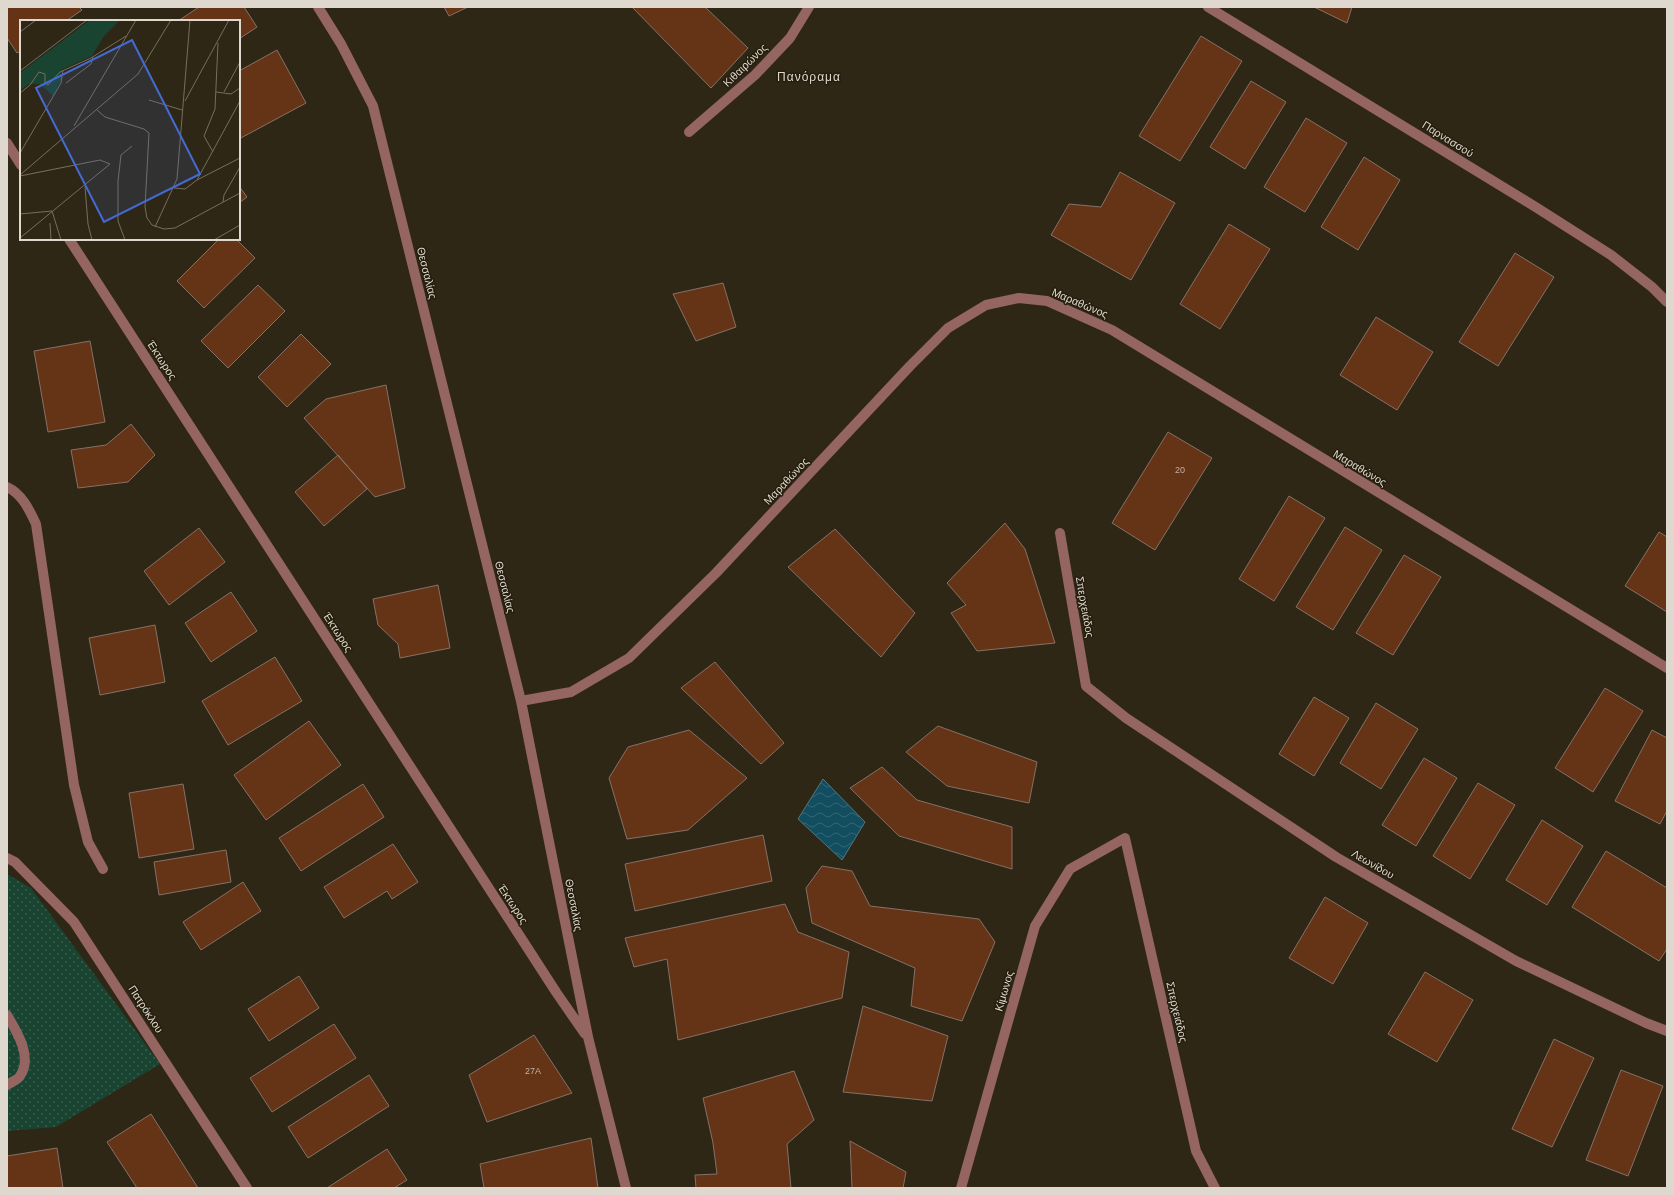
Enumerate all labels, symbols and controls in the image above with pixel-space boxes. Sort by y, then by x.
inset map [20,20,240,240]
street label: Κιθαιρώνος [721,41,769,89]
district label: Πανόραμα [777,70,841,84]
street label: Παρνασσού [1420,119,1476,159]
street label: Θεσσαλίας [415,246,439,300]
street label: Μαραθώνος [1050,286,1110,320]
street label: Έκτωρος [144,337,179,382]
street label: Μαραθώνος [1331,447,1389,489]
street label: Μαραθώνος [761,455,811,507]
house number: 20 [1175,465,1185,475]
street label: Θεσσαλίας [493,560,517,614]
street label: Σπερχειάδος [1074,575,1096,639]
street label: Έκτωρος [320,609,355,654]
street label: Λεωνίδου [1350,847,1396,881]
street label: Θεσσαλίας [563,878,585,932]
street label: Έκτωρος [495,881,530,926]
street label: Κίμωνος [992,969,1016,1013]
street label: Σπερχειάδος [1164,980,1190,1044]
street label: Πατρόκλου [126,983,166,1035]
house number: 27Α [525,1066,541,1076]

